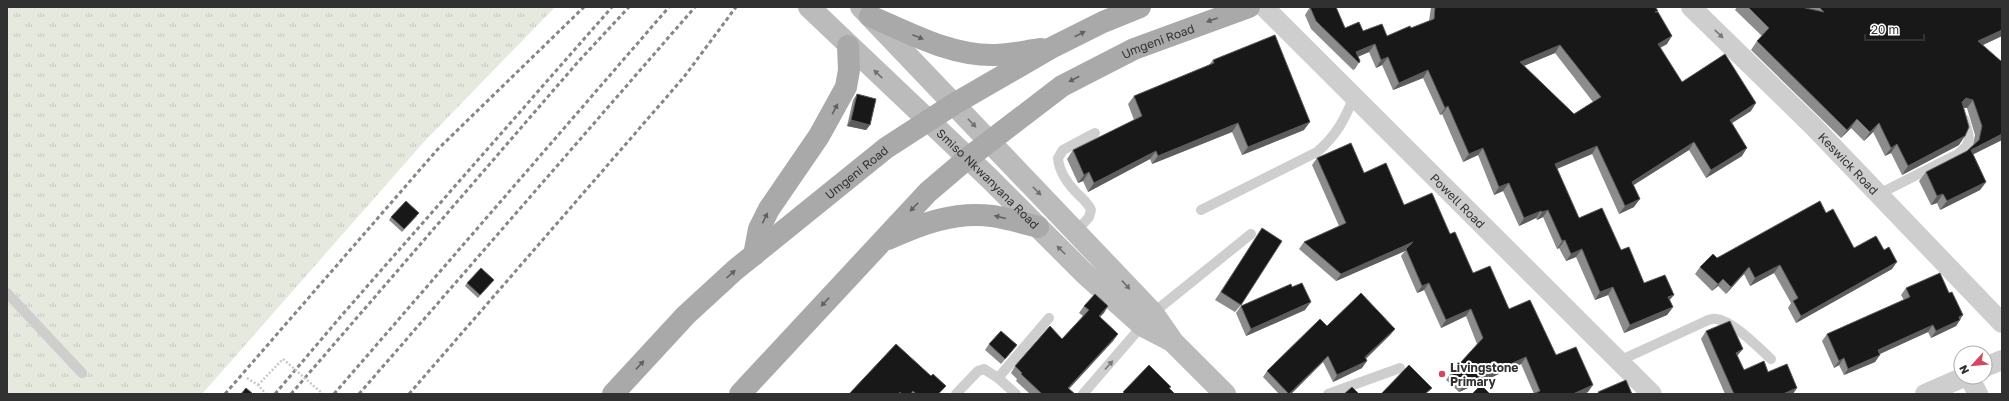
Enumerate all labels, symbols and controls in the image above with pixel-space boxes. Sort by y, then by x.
scale bar [1865,16,1924,42]
one-way arrow [1206,17,1218,23]
street label: Umgeni Road [1119,20,1196,62]
text: 20 m [1871,22,1899,37]
one-way arrow [1714,29,1724,39]
one-way arrow [1074,30,1086,37]
one-way arrow [912,35,924,41]
one-way arrow [873,69,883,79]
one-way arrow [1068,76,1080,82]
one-way arrow [831,103,838,114]
one-way arrow [967,118,977,128]
street label: Smiso Nkwanyana Road [934,125,1043,232]
street label: Keswick Road [1816,129,1882,197]
street label: Umgeni Road [822,142,891,202]
street label: Powell Road [1427,170,1489,231]
one-way arrow [1032,186,1041,196]
one-way arrow [909,202,919,212]
one-way arrow [762,212,768,224]
one-way arrow [993,214,1006,220]
one-way arrow [1056,245,1066,255]
one-way arrow [726,269,736,278]
one-way arrow [1121,280,1131,290]
one-way arrow [820,297,830,307]
north arrow [1953,345,1993,385]
one-way arrow [635,360,644,371]
one-way arrow [1104,360,1113,370]
place label: Livingstone Primary [1450,360,1518,389]
text: N [1956,363,1971,376]
marker: Livingstone Primary [1437,369,1447,379]

